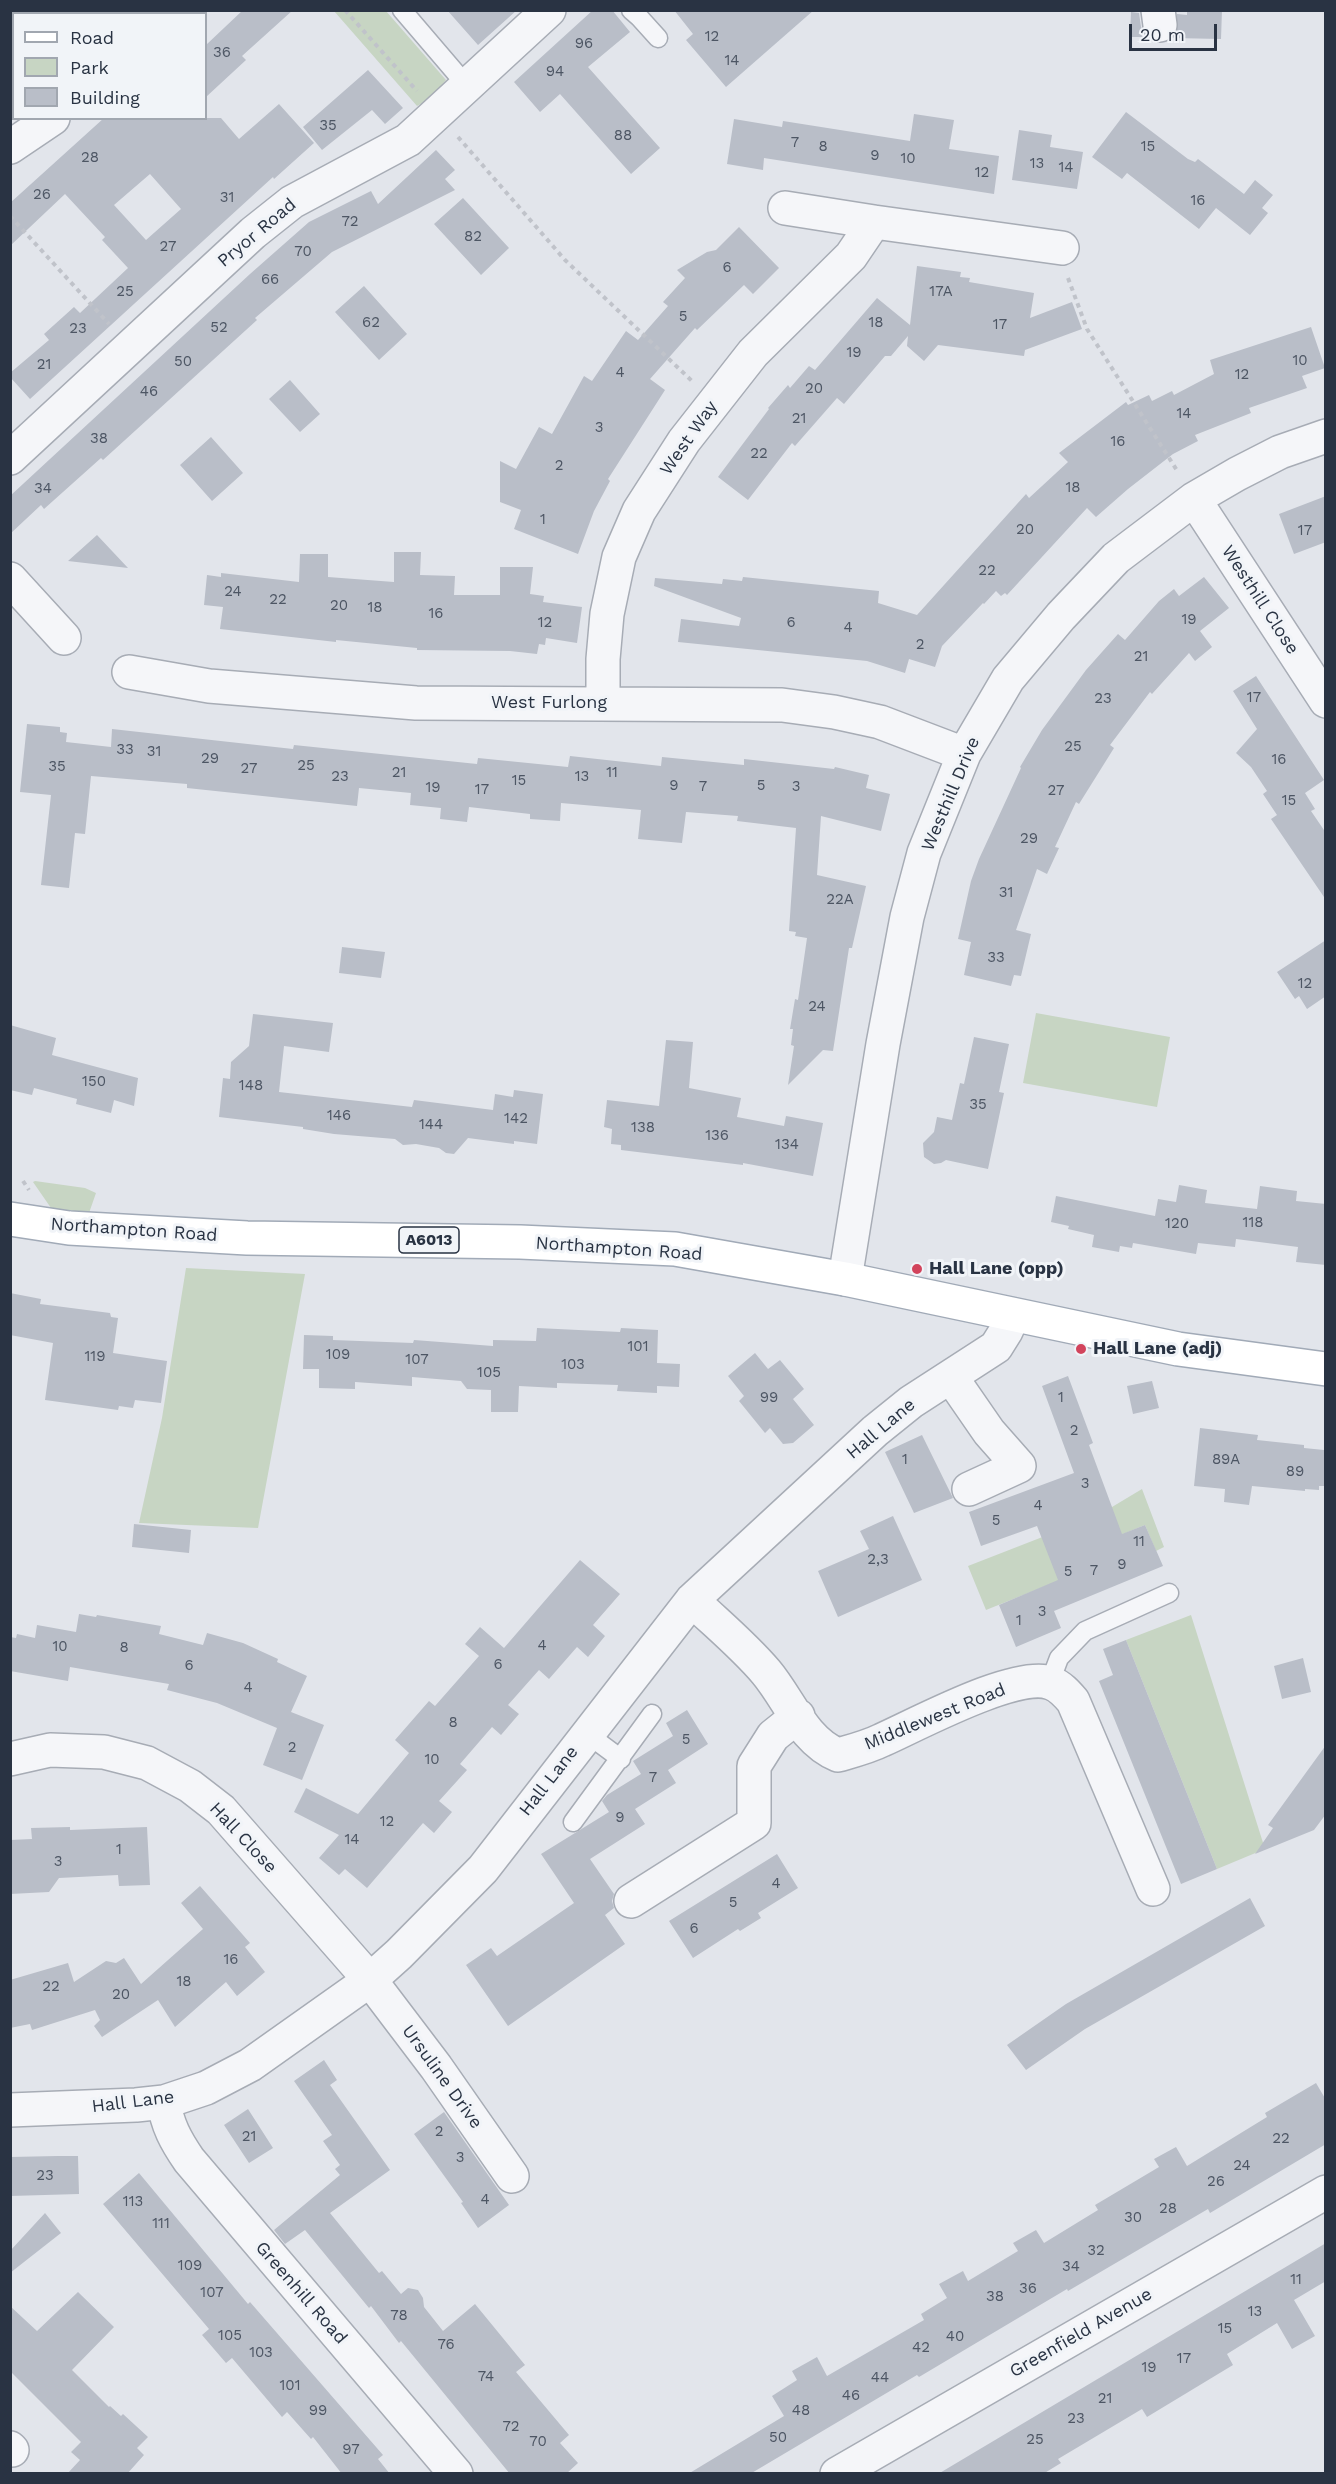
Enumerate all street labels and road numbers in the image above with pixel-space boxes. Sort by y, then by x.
street label: Pryor Road [213,194,301,272]
street label: West Way [656,397,722,479]
street label: Westhill Close [1217,541,1303,659]
street label: West Furlong [491,692,607,714]
street label: Westhill Drive [917,734,985,854]
street label: Northampton Road [50,1213,218,1247]
road number: A6013 [399,1227,459,1253]
street label: Northampton Road [535,1232,703,1266]
street label: Hall Lane [842,1394,920,1464]
street label: Middlewest Road [861,1679,1009,1755]
street label: Hall Lane [515,1742,583,1820]
street label: Hall Close [205,1798,281,1878]
street label: Ursuline Drive [397,2021,487,2133]
street label: Hall Lane [91,2086,175,2118]
street label: Greenhill Road [251,2237,351,2349]
street label: Greenfield Avenue [1006,2283,1156,2383]

